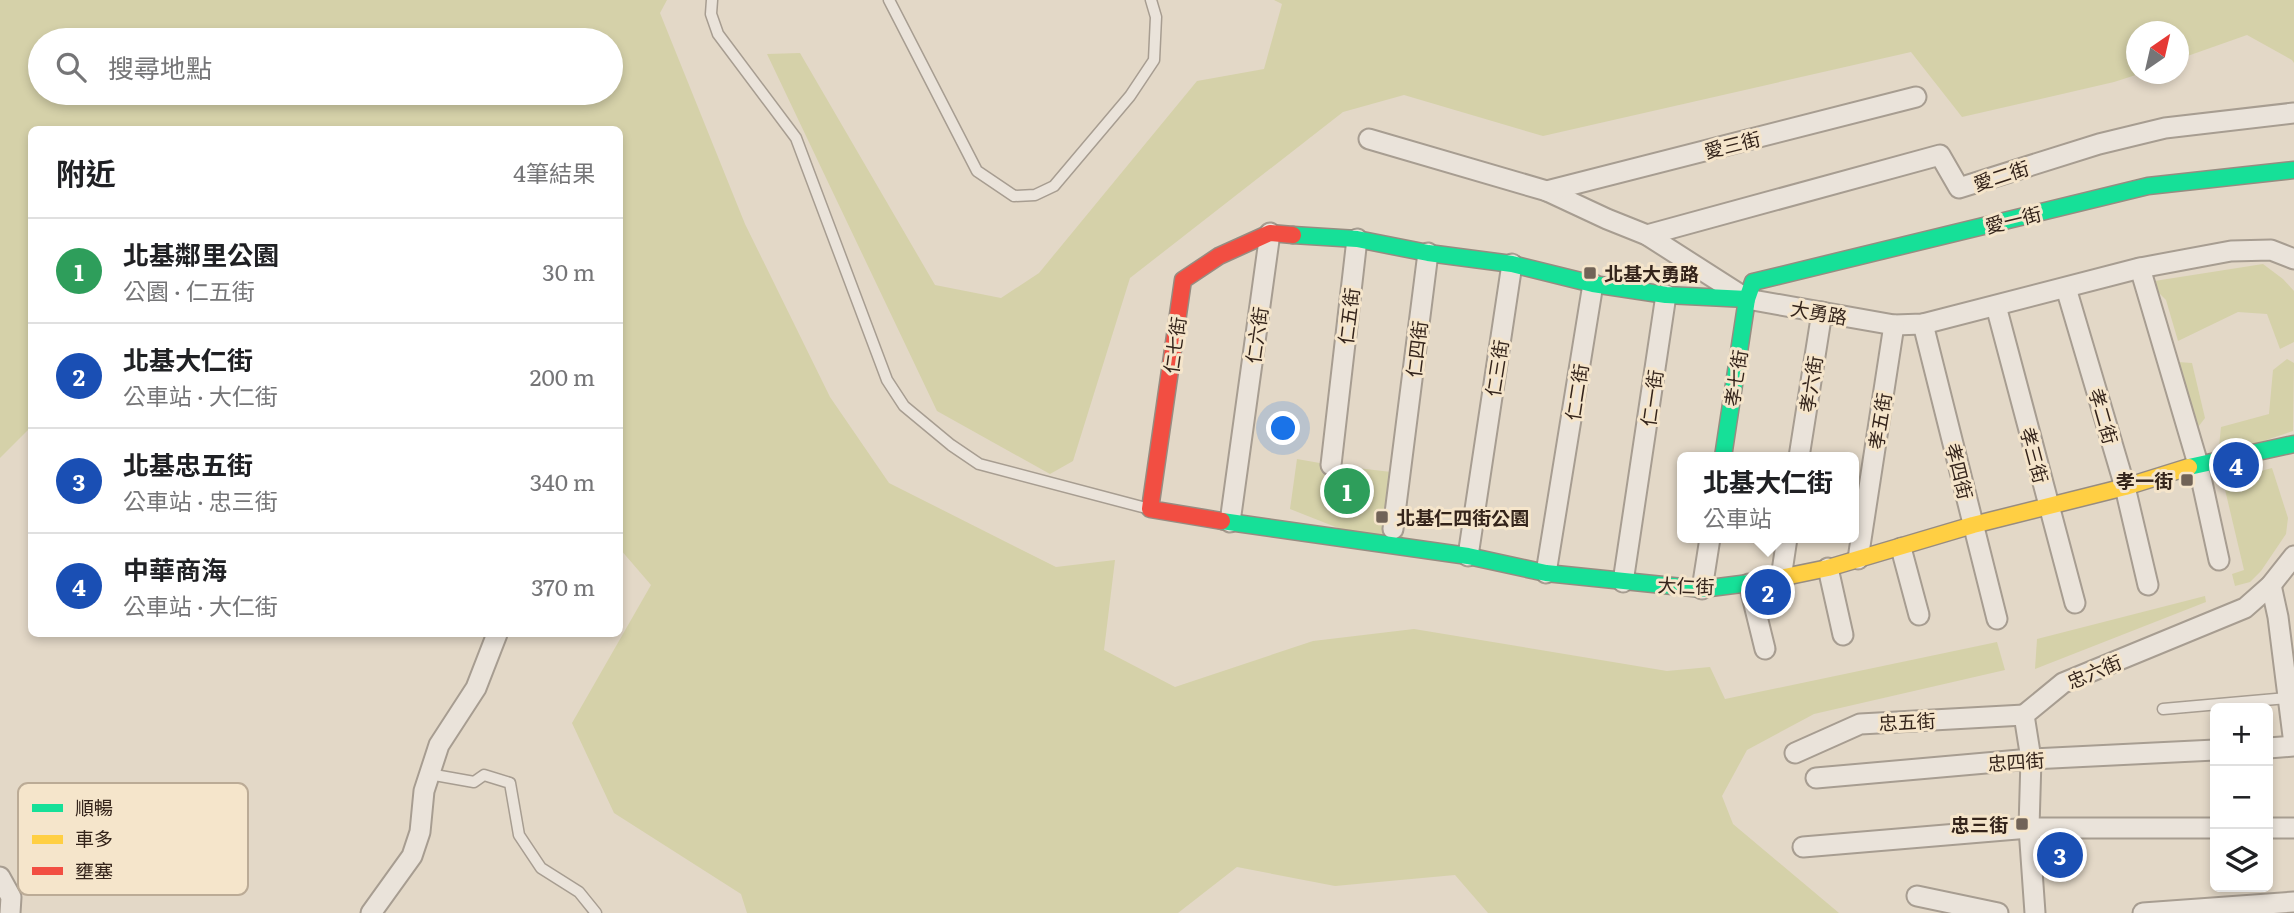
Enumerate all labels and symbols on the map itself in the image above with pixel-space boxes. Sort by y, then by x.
north arrow [2126,21,2189,84]
street label: 愛三街 [1701,124,1763,164]
street label: 愛二街 [1970,153,2032,197]
street label: 愛一街 [1982,199,2044,239]
place label: 北基大勇路 [1604,259,1699,287]
marker: 北基大勇路 [1582,265,1598,281]
street label: 仁五街 [1331,286,1365,346]
street label: 大勇路 [1788,293,1850,331]
street label: 仁六街 [1238,305,1274,365]
street label: 仁七街 [1156,315,1192,375]
street label: 仁四街 [1399,319,1433,379]
street label: 仁三街 [1478,338,1514,398]
street label: 孝七街 [1717,348,1753,408]
street label: 孝六街 [1792,354,1828,414]
street label: 仁二街 [1558,362,1594,422]
street label: 仁一街 [1633,368,1669,428]
street label: 孝二街 [2083,385,2125,447]
street label: 孝五街 [1861,391,1897,451]
your location [1266,411,1300,445]
street label: 孝三街 [2014,424,2056,486]
pin: 4 [2213,439,2259,491]
street label: 孝四街 [1940,440,1980,502]
pin: 1 [1324,465,1370,517]
place label: 孝一街 [2116,466,2173,494]
marker: 孝一街 [2179,472,2195,488]
place label: 北基仁四街公園 [1396,503,1529,531]
marker: 北基仁四街公園 [1374,509,1390,525]
pin: 2 [1745,566,1791,618]
street label: 大仁街 [1657,570,1715,600]
street label: 忠六街 [2062,647,2126,695]
street label: 忠五街 [1878,706,1936,736]
street label: 忠四街 [1987,745,2045,777]
legend [18,783,248,895]
text: 順暢 [75,793,113,821]
place label: 忠三街 [1951,810,2008,838]
marker: 忠三街 [2014,816,2030,832]
text: 車多 [75,824,113,852]
pin: 3 [2037,829,2083,881]
text: 壅塞 [75,856,113,884]

